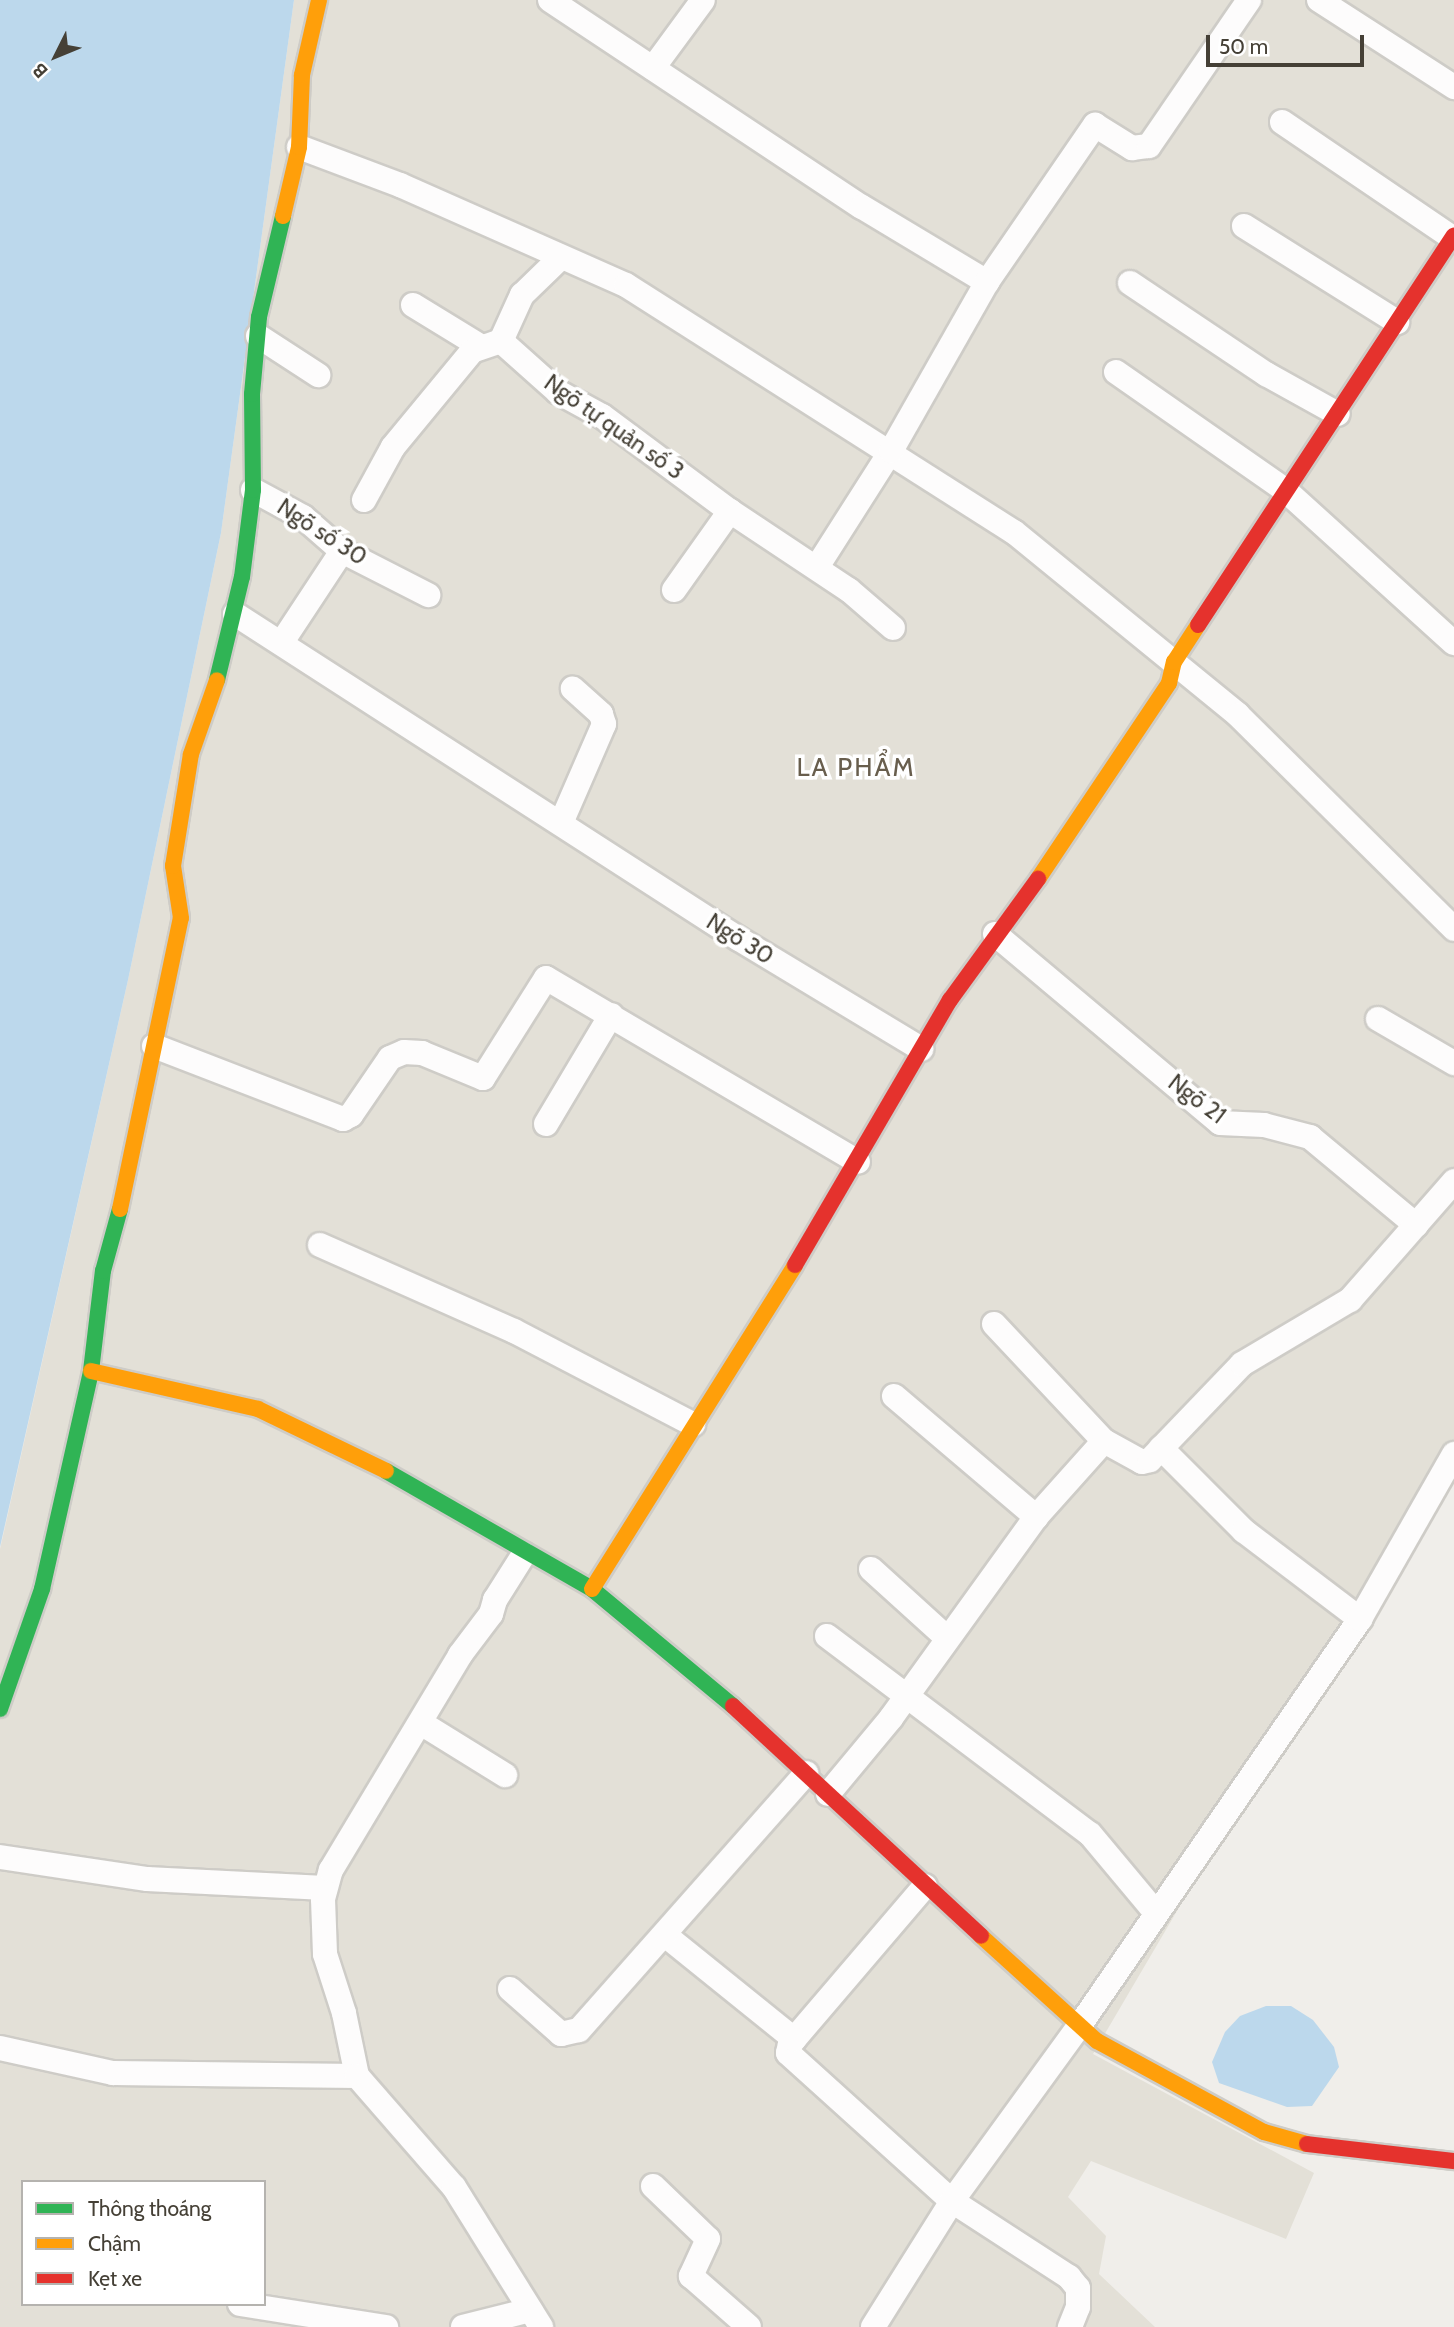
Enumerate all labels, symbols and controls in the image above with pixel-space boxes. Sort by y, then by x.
north arrow [21,21,91,91]
scale bar [1209,21,1366,65]
text: 50 m [1219,34,1268,59]
text: B [28,58,53,83]
street label: Ngõ tự quản số 3 [539,369,689,485]
street label: Ngõ số 30 [272,493,372,571]
district label: LA PHẨM [797,752,915,784]
street label: Ngõ 30 [701,908,779,970]
street label: Ngõ 21 [1163,1069,1231,1129]
legend [21,2180,266,2306]
text: Thông thoáng [88,2196,211,2221]
text: Chậm [88,2231,141,2256]
text: Kẹt xe [88,2266,142,2291]

